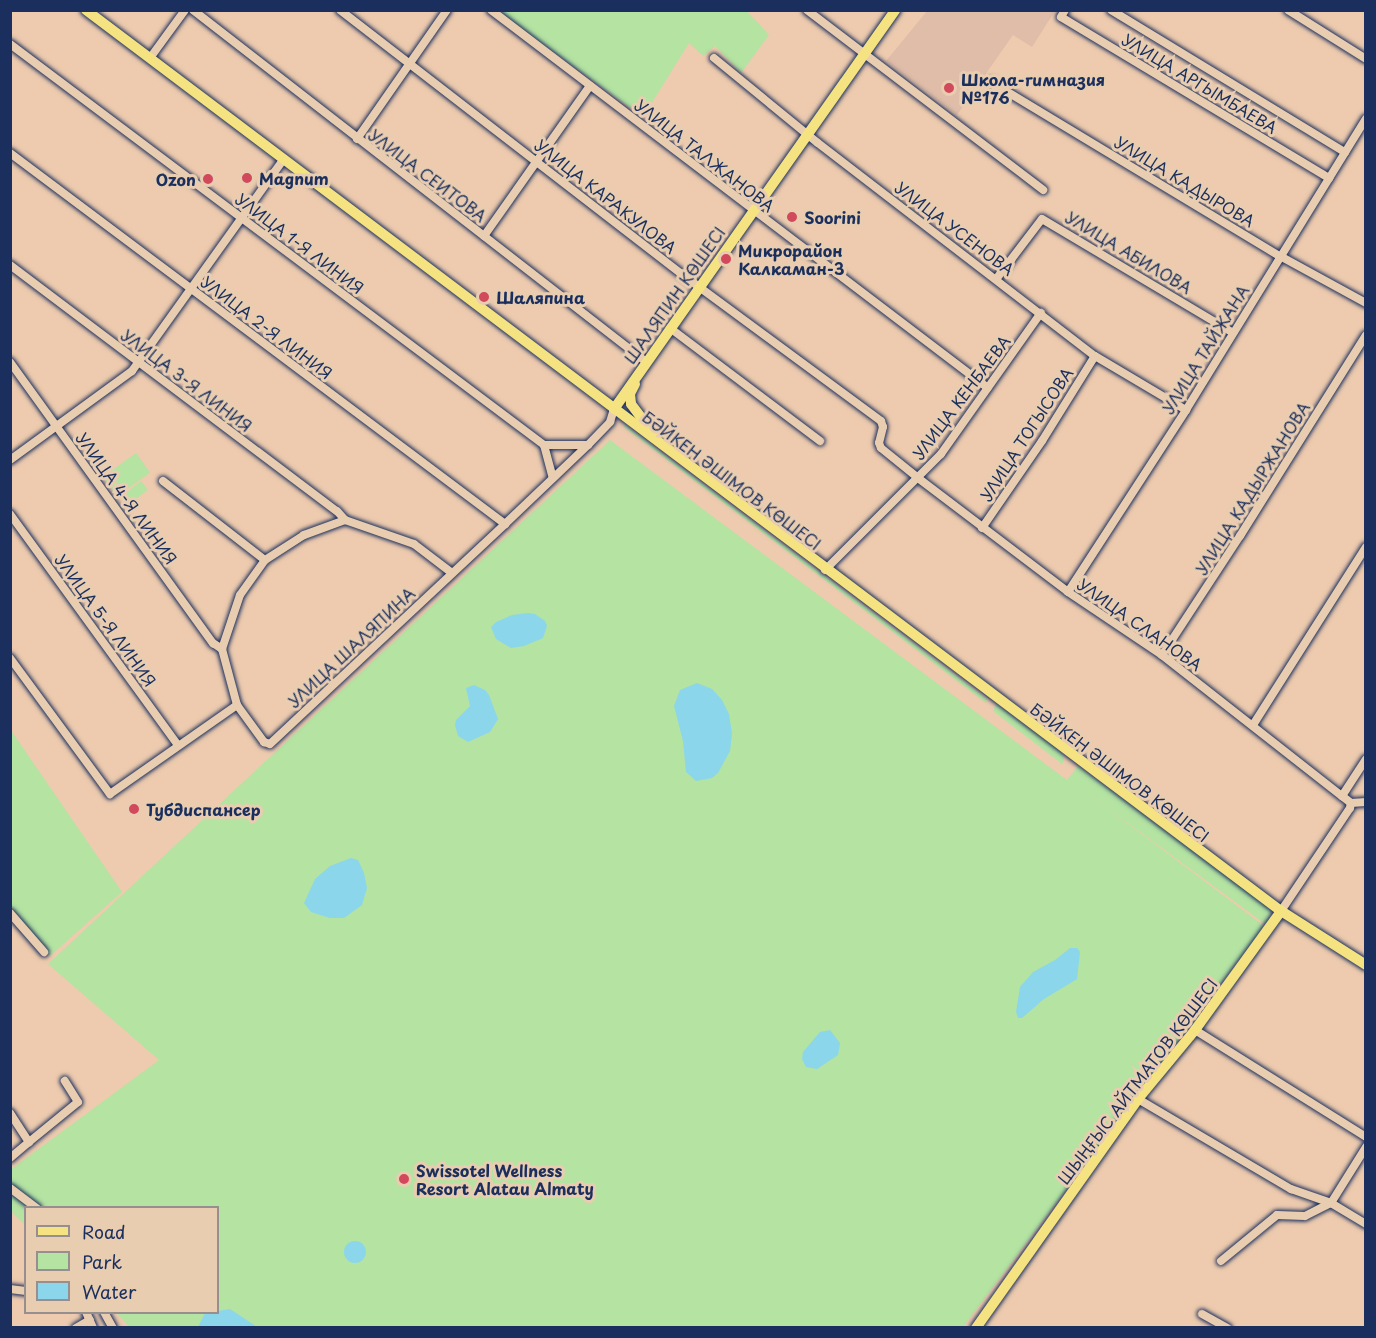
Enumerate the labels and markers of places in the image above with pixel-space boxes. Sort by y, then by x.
place label: Школа-гимназия №176 [961,69,1105,107]
marker: Школа-гимназия №176 [942,81,956,95]
place label: Magnum [259,168,329,188]
place label: Ozon [156,169,196,189]
marker: Magnum [240,171,254,185]
marker: Ozon [201,172,215,186]
place label: Soorini [804,207,861,227]
marker: Soorini [785,210,799,224]
place label: Микрорайон Калкаман-3 [738,240,844,278]
marker: Микрорайон Калкаман-3 [719,252,733,266]
place label: Шаляпина [496,287,585,307]
marker: Шаляпина [477,290,491,304]
place label: Тубдиспансер [146,799,261,819]
marker: Тубдиспансер [127,802,141,816]
place label: Swissotel Wellness Resort Alatau Almaty [416,1160,595,1198]
marker: Swissotel Wellness Resort Alatau Almaty [397,1172,411,1186]

